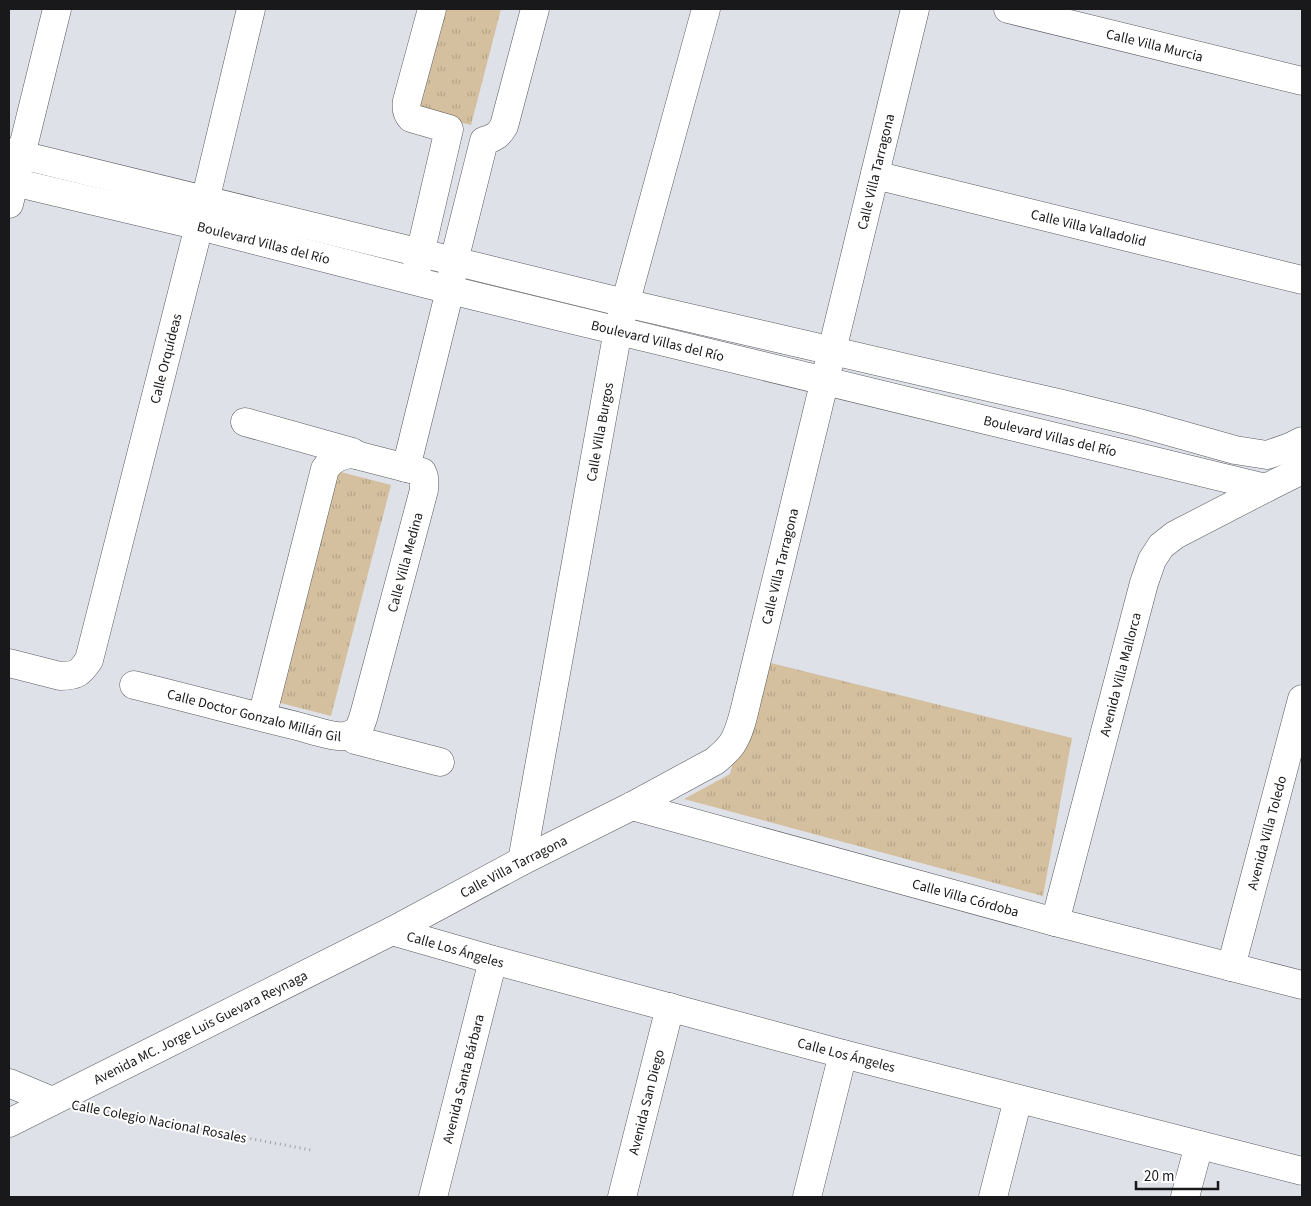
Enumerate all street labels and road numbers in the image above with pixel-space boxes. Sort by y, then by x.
street label: Calle Villa Murcia [1104,24,1205,67]
street label: Calle Villa Tarragona [853,112,900,232]
street label: Calle Villa Valladolid [1029,205,1148,252]
street label: Boulevard Villas del Río [195,217,332,270]
street label: Calle Orquídeas [145,311,187,406]
street label: Boulevard Villas del Río [589,316,726,367]
street label: Calle Villa Burgos [582,381,619,483]
street label: Boulevard Villas del Río [981,411,1119,462]
street label: Calle Villa Tarragona [757,506,804,627]
street label: Calle Villa Medina [383,510,429,615]
street label: Avenida Villa Mallorca [1095,610,1147,739]
street label: Calle Doctor Gonzalo Millán Gil [165,685,342,747]
street label: Avenida Villa Toledo [1243,774,1292,892]
street label: Calle Villa Tarragona [457,831,571,904]
street label: Calle Villa Córdoba [910,874,1021,923]
street label: Calle Los Ángeles [404,927,506,974]
street label: Avenida MC. Jorge Luis Guevara Reynaga [90,966,311,1090]
street label: Avenida Santa Bárbara [438,1012,490,1146]
street label: Calle Los Ángeles [795,1033,897,1078]
street label: Avenida San Diego [624,1047,670,1157]
street label: Calle Colegio Nacional Rosales [69,1095,248,1149]

